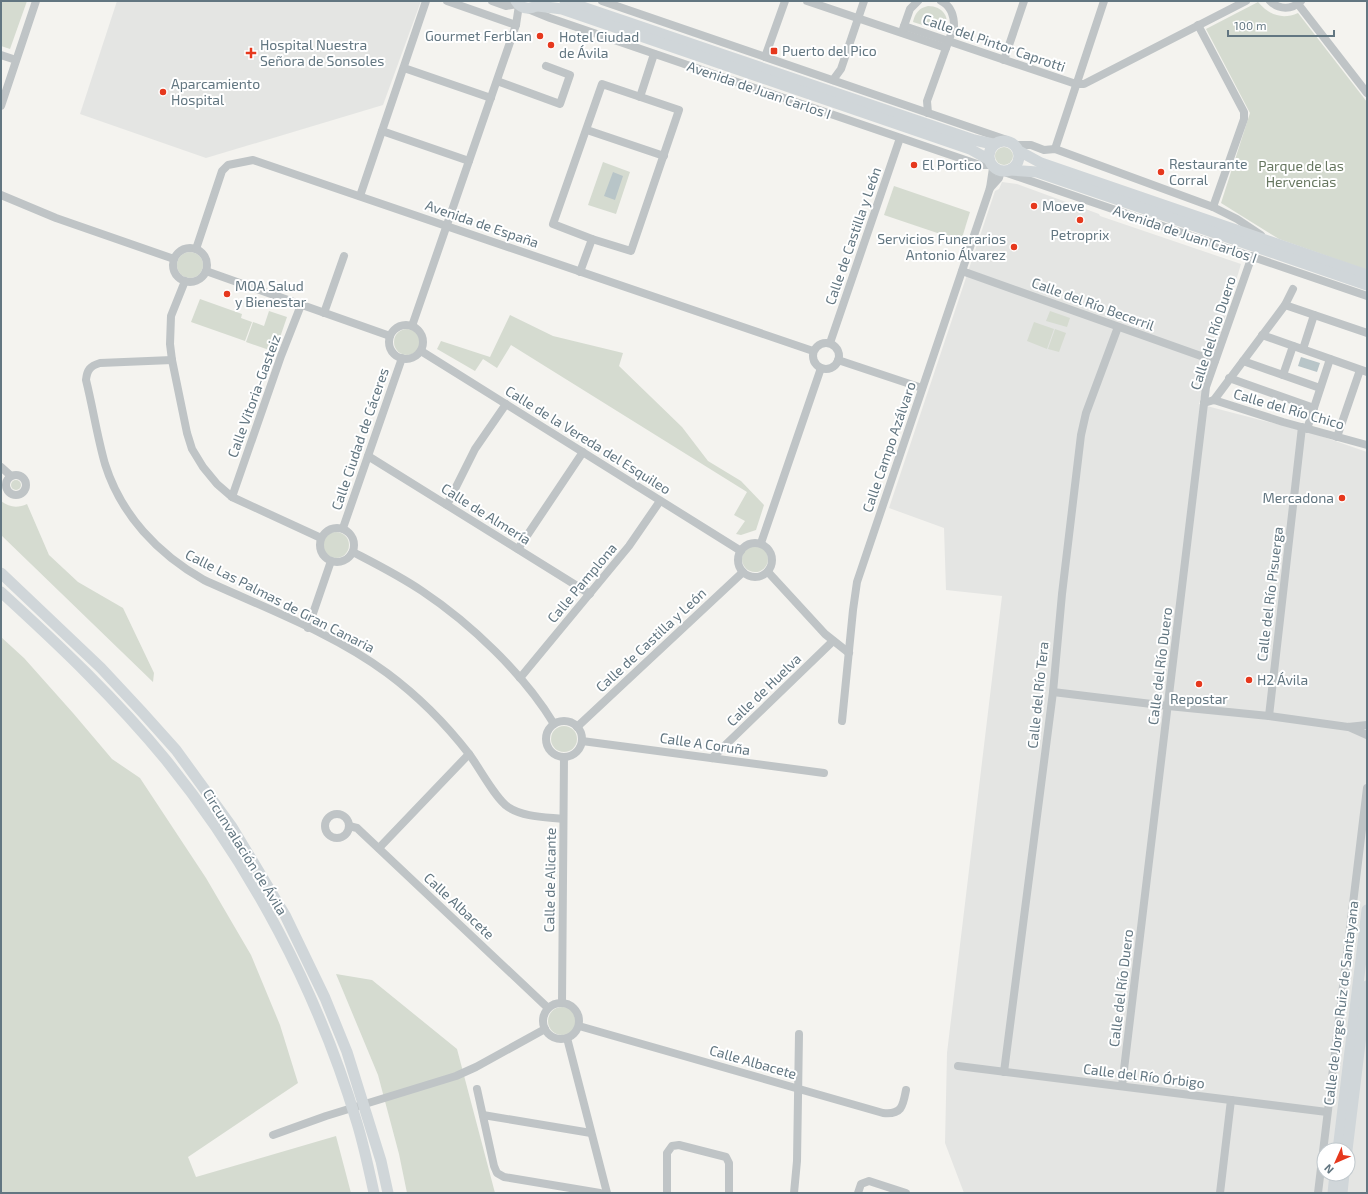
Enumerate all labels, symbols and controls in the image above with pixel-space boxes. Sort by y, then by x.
street label: Calle del Pintor Caprotti [920,10,1068,75]
scale bar [1228,12,1334,38]
text: 100 m [1234,18,1266,32]
place label: Gourmet Ferblan [425,27,532,44]
place label: Hotel Ciudad de Ávila [559,28,639,61]
marker: Gourmet Ferblan [535,31,545,41]
place label: Hospital Nuestra Señora de Sonsoles [260,36,384,69]
marker: Hotel Ciudad de Ávila [546,40,556,50]
place label: Puerto del Pico [782,42,877,59]
marker: Puerto del Pico [769,46,779,56]
marker: Hospital Nuestra Señora de Sonsoles [245,47,257,59]
street label: Avenida de Juan Carlos I [685,57,833,122]
place label: Aparcamiento Hospital [171,75,260,108]
marker: Aparcamiento Hospital [158,87,168,97]
place label: Restaurante Corral [1169,155,1248,188]
place label: El Portico [922,156,982,173]
park label: Parque de las Hervencias [1258,157,1344,190]
marker: El Portico [909,160,919,170]
street label: Calle de Castilla y León [821,165,884,307]
marker: Restaurante Corral [1156,167,1166,177]
street label: Avenida de España [423,196,541,251]
place label: Moeve [1042,197,1085,214]
marker: Moeve [1029,201,1039,211]
street label: Avenida de Juan Carlos I [1111,201,1259,266]
marker: Petroprix [1075,215,1085,225]
place label: Petroprix [1050,226,1110,243]
place label: Servicios Funerarios Antonio Álvarez [877,230,1006,263]
marker: Servicios Funerarios Antonio Álvarez [1009,242,1019,252]
street label: Calle del Río Becerril [1029,273,1158,334]
street label: Calle del Río Duero [1186,274,1239,392]
place label: MOA Salud y Bienestar [235,277,307,310]
marker: MOA Salud y Bienestar [222,289,232,299]
street label: Calle Vitoria-Gasteiz [223,332,284,460]
street label: Calle Ciudad de Cáceres [327,365,392,512]
street label: Calle Campo Azálvaro [858,379,919,514]
street label: Calle de la Vereda del Esquileo [502,382,674,498]
street label: Calle del Río Chico [1232,385,1347,432]
street label: Calle de Almería [438,479,534,548]
place label: Mercadona [1262,489,1334,506]
marker: Mercadona [1337,493,1347,503]
street label: Calle del Río Pisuerga [1253,526,1286,662]
street label: Calle Pamplona [543,539,620,626]
street label: Calle Las Palmas de Gran Canaria [183,545,378,656]
street label: Calle de Castilla y León [592,584,709,695]
street label: Calle del Río Duero [1144,606,1175,726]
street label: Calle del Río Tera [1023,641,1052,749]
street label: Calle de Huelva [723,650,804,729]
place label: H2 Ávila [1257,671,1308,688]
marker: H2 Ávila [1244,675,1254,685]
marker: Repostar [1194,679,1204,689]
place label: Repostar [1170,690,1228,707]
street label: Calle A Coruña [659,729,751,758]
street label: Circunvalación de Ávila [200,785,291,918]
street label: Calle de Alicante [540,827,559,933]
street label: Calle Albacete [421,869,498,943]
street label: Calle de Jorge Ruiz de Santayana [1320,900,1362,1106]
street label: Calle del Río Duero [1105,928,1136,1048]
street label: Calle Albacete [708,1041,799,1082]
street label: Calle del Río Órbigo [1082,1060,1206,1091]
north arrow [1316,1142,1356,1182]
text: N [1321,1162,1336,1177]

